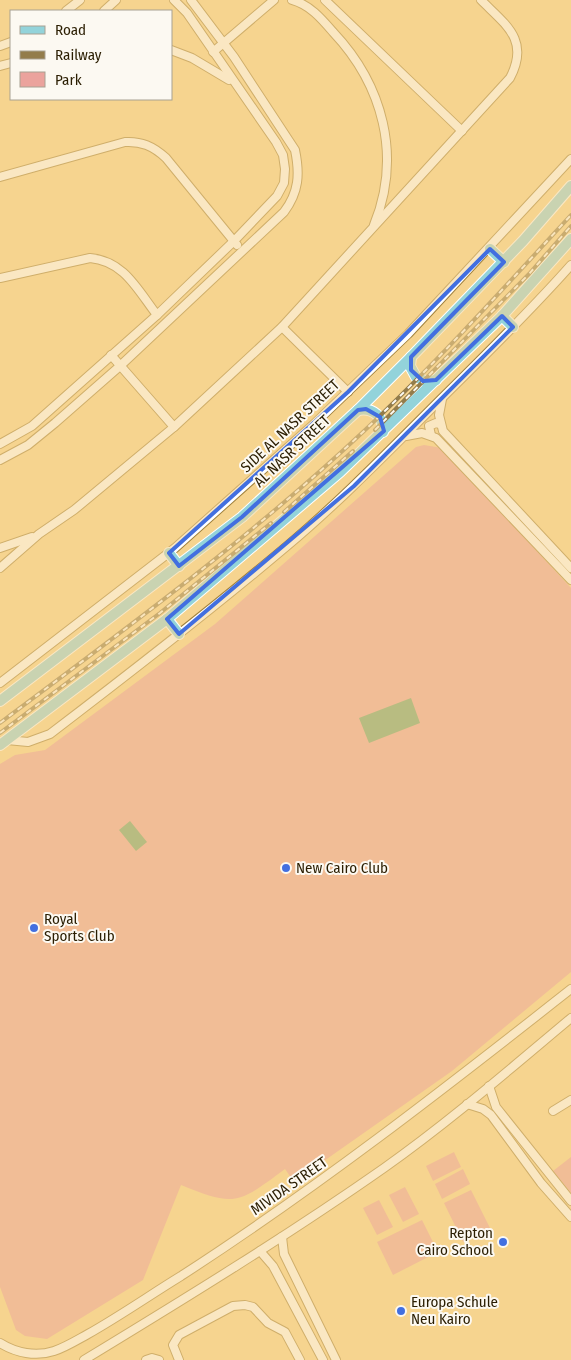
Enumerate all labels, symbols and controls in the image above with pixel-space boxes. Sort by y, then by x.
legend [10,10,172,100]
text: Road [55,21,86,39]
text: Railway [55,46,102,64]
text: Park [55,71,82,89]
street label: SIDE AL NASR STREET [237,376,343,476]
street label: AL NASR STREET [250,411,334,491]
place label: New Cairo Club [296,859,388,877]
marker: New Cairo Club [280,862,292,874]
place label: Royal Sports Club [44,910,115,945]
marker: Royal Sports Club [28,922,40,934]
street label: MIVIDA STREET [247,1153,331,1219]
place label: Repton Cairo School [417,1224,493,1259]
marker: Repton Cairo School [497,1236,509,1248]
place label: Europa Schule Neu Kairo [411,1293,498,1328]
marker: Europa Schule Neu Kairo [395,1305,407,1317]

